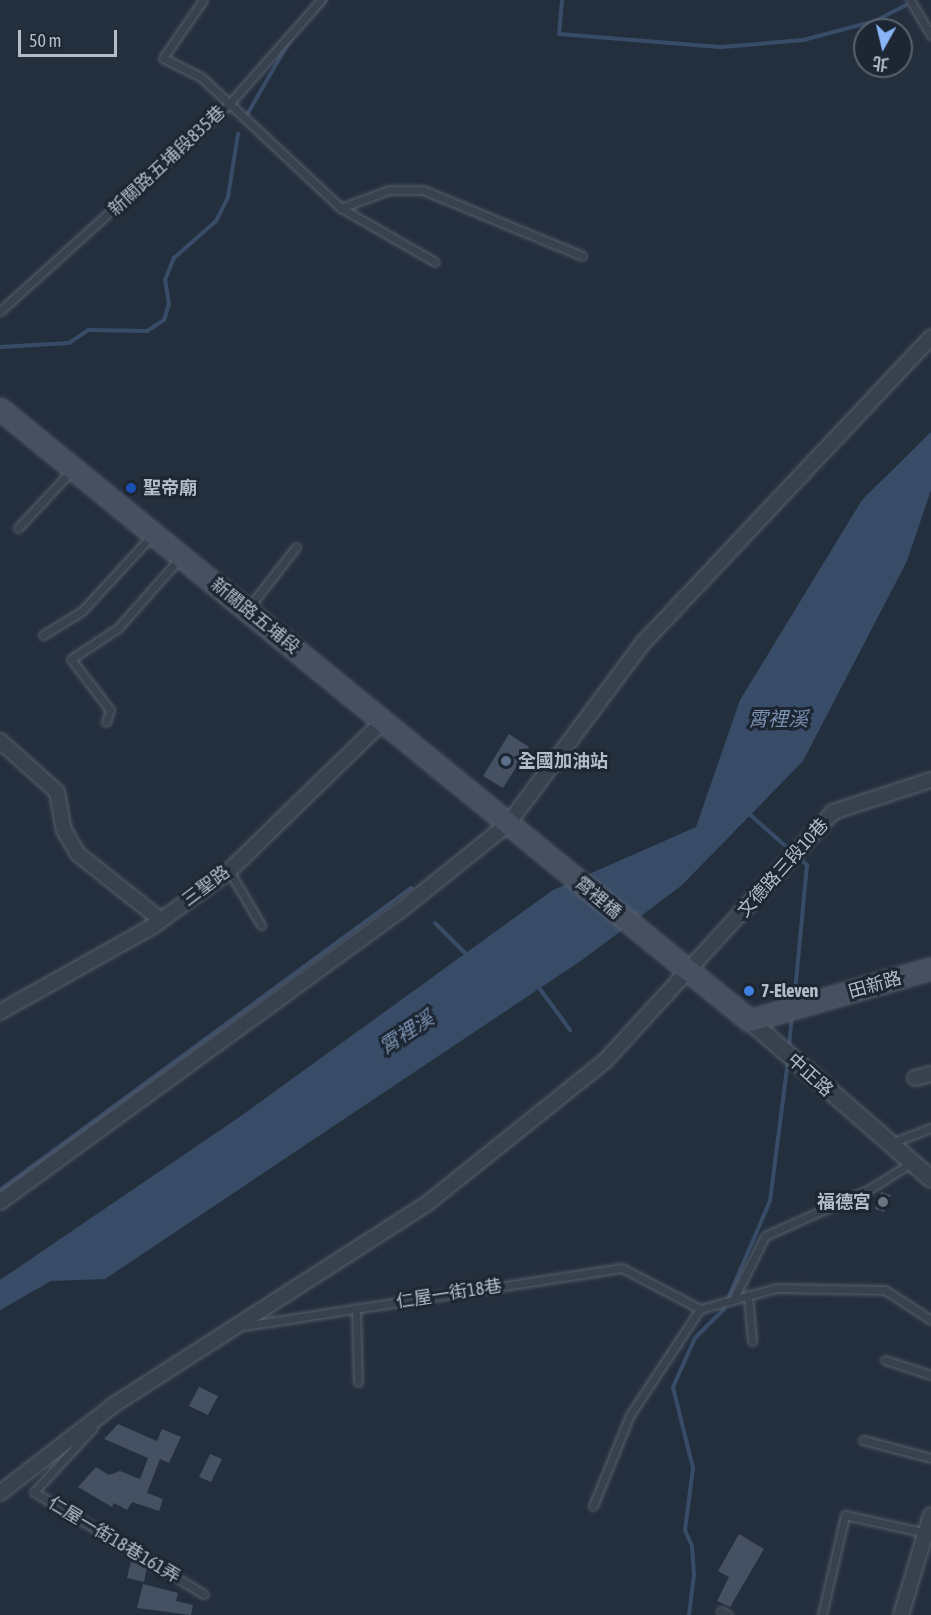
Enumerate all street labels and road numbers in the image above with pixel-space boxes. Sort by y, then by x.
street label: 新關路五埔段835巷 [104,101,230,221]
street label: 新關路五埔段 [206,574,304,658]
street label: 文德路三段10巷 [733,814,833,922]
street label: 三聖路 [178,861,234,911]
street label: 霄裡橋 [570,872,626,924]
street label: 田新路 [846,967,904,1003]
street label: 中正路 [783,1049,837,1101]
street label: 仁屋一街18巷 [395,1275,503,1313]
street label: 仁屋一街18巷161弄 [44,1492,184,1588]

